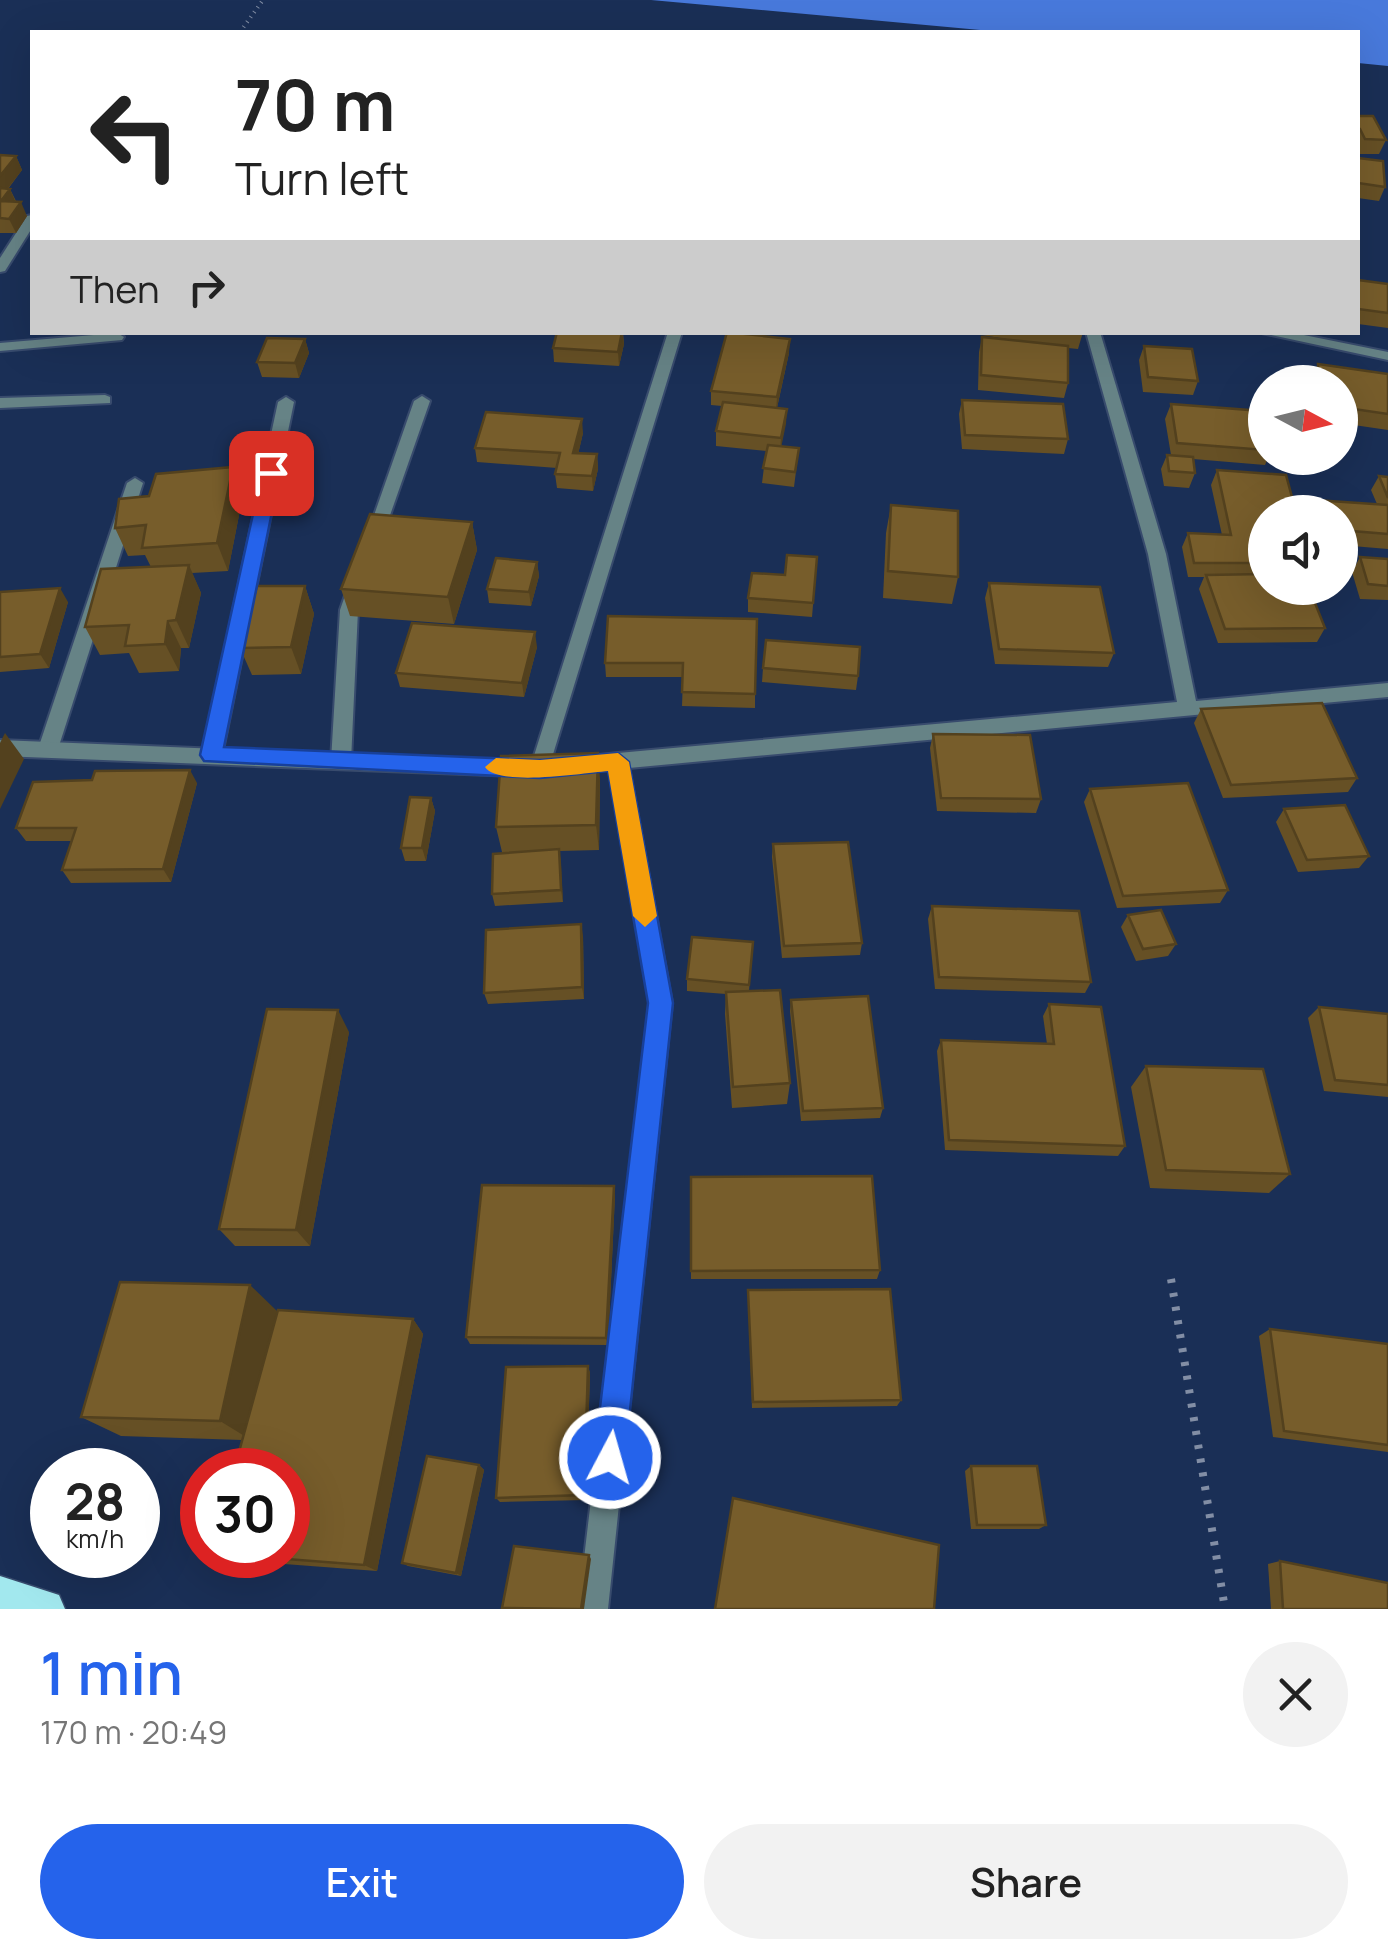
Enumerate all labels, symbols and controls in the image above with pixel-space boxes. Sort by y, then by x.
text: 70 m [235,56,395,152]
icon: left [70,70,200,200]
text: Turn left [235,147,409,209]
icon: right [179,260,234,315]
text: Then [70,262,159,314]
north arrow [1248,365,1358,475]
map controls [1248,365,1358,605]
pin [229,431,314,516]
icon: arrive [244,446,299,501]
button: sound [1248,495,1358,605]
position arrow [558,1406,662,1510]
speed limit sign: 30 [180,1448,310,1578]
text: 28 [65,1467,125,1535]
text: km/h [66,1521,124,1556]
text: 1 min [40,1631,183,1713]
button: close [1243,1642,1348,1747]
text: 170 m · 20:49 [40,1710,227,1754]
button: Exit [40,1824,684,1939]
button: Share [704,1824,1348,1939]

